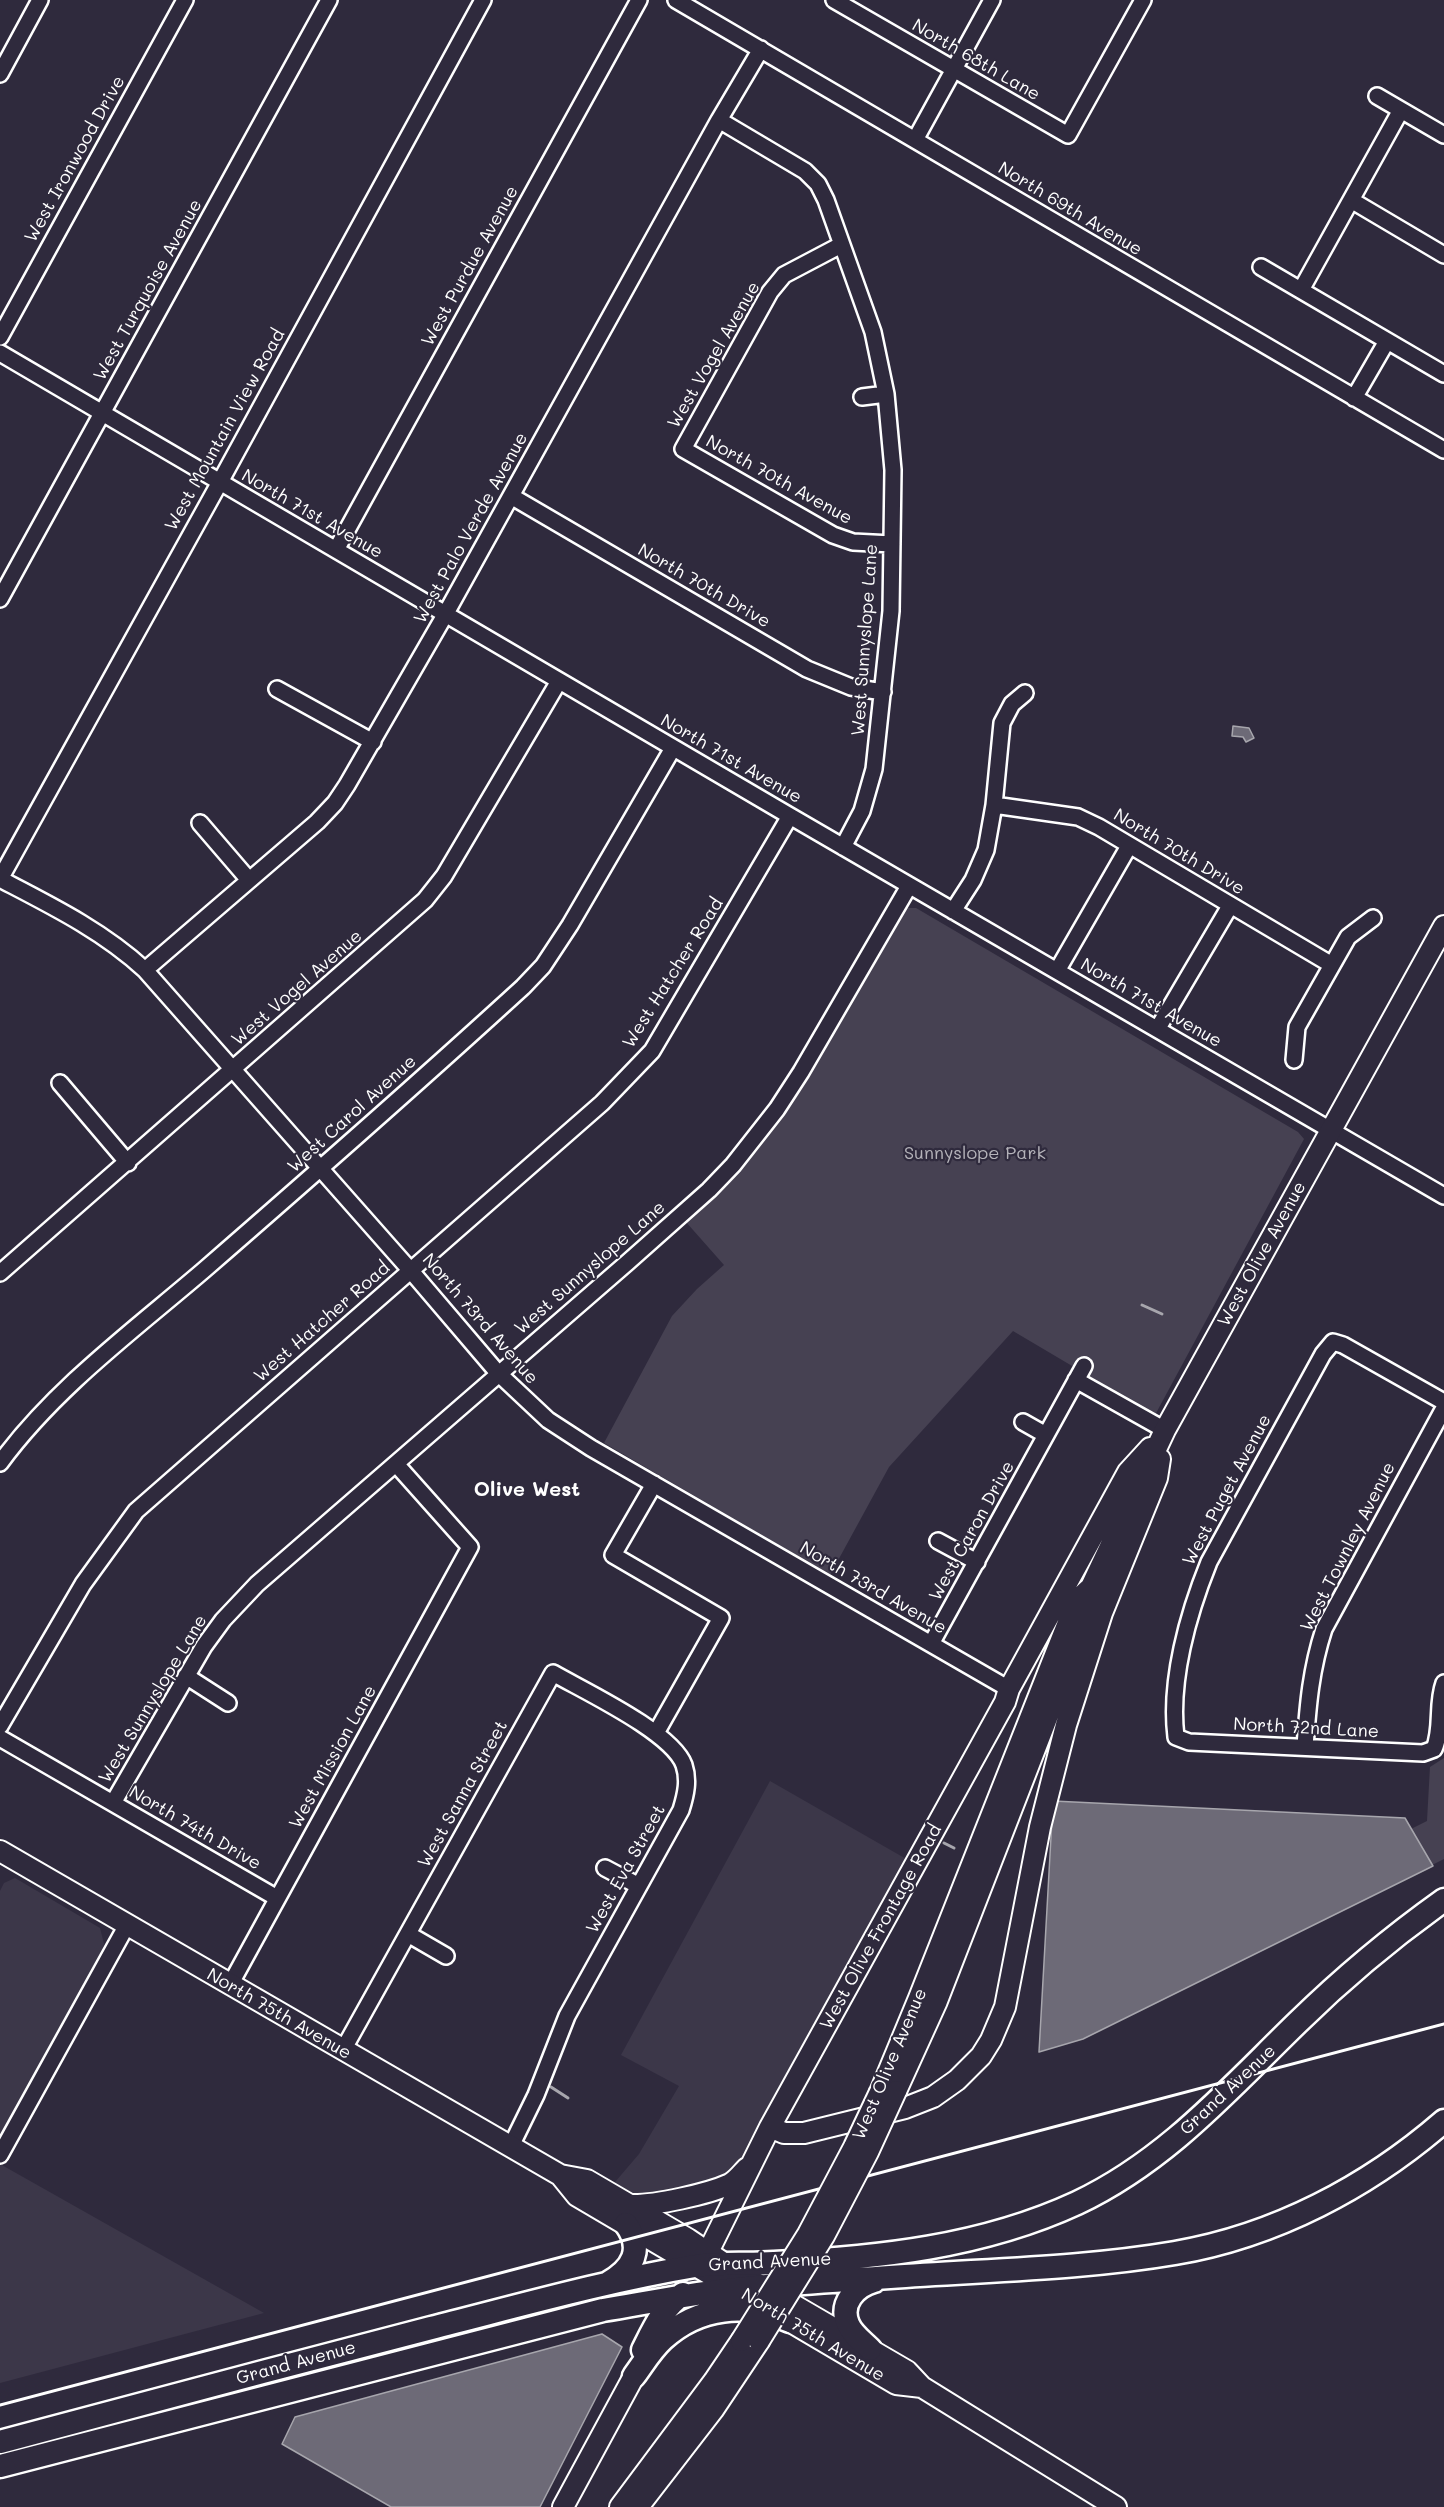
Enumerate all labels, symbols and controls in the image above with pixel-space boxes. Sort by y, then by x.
street label: North 68th Lane [908,15,1044,105]
street label: West Ironwood Drive [20,72,130,246]
street label: North 69th Avenue [994,157,1146,261]
street label: West Purdue Avenue [417,182,523,350]
street label: West Turquoise Avenue [89,196,207,384]
street label: West Vogel Avenue [663,278,765,432]
street label: West Mountain View Road [160,325,290,535]
street label: West Palo Verde Avenue [409,429,533,627]
street label: North 70th Avenue [702,431,856,529]
street label: North 71st Avenue [237,465,387,563]
street label: North 70th Drive [634,539,774,633]
street label: West Sunnyslope Lane [848,543,882,737]
street label: North 71st Avenue [656,710,806,808]
street label: North 70th Drive [1109,804,1249,900]
street label: West Hatcher Road [618,894,728,1052]
street label: West Vogel Avenue [227,925,367,1051]
street label: North 71st Avenue [1076,954,1226,1052]
street label: West Carol Avenue [283,1051,421,1177]
park label: Sunnyslope Park [904,1142,1046,1164]
street label: West Olive Avenue [1213,1178,1311,1330]
street label: West Sunnyslope Lane [510,1197,670,1339]
street label: North 73rd Avenue [417,1249,543,1389]
street label: West Hatcher Road [250,1257,394,1387]
street label: West Puget Avenue [1178,1411,1276,1569]
street label: West Caron Drive [925,1457,1019,1605]
street label: West Townley Avenue [1296,1459,1400,1635]
district label: Olive West [474,1478,580,1502]
street label: North 73rd Avenue [796,1537,950,1639]
street label: West Sunnyslope Lane [94,1611,212,1787]
street label: West Mission Lane [285,1682,381,1832]
street label: North 72nd Lane [1233,1713,1379,1743]
street label: West Sanna Street [414,1717,512,1871]
street label: North 74th Drive [125,1781,265,1875]
street label: West Eva Street [582,1801,670,1937]
street label: West Olive Frontage Road [816,1821,946,2033]
street label: North 75th Avenue [203,1964,355,2064]
street label: West Olive Avenue [848,1985,932,2143]
street label: Grand Avenue [1176,2040,1280,2140]
street label: Grand Avenue [708,2248,832,2276]
street label: North 75th Avenue [737,2284,889,2386]
street label: Grand Avenue [234,2337,358,2389]

